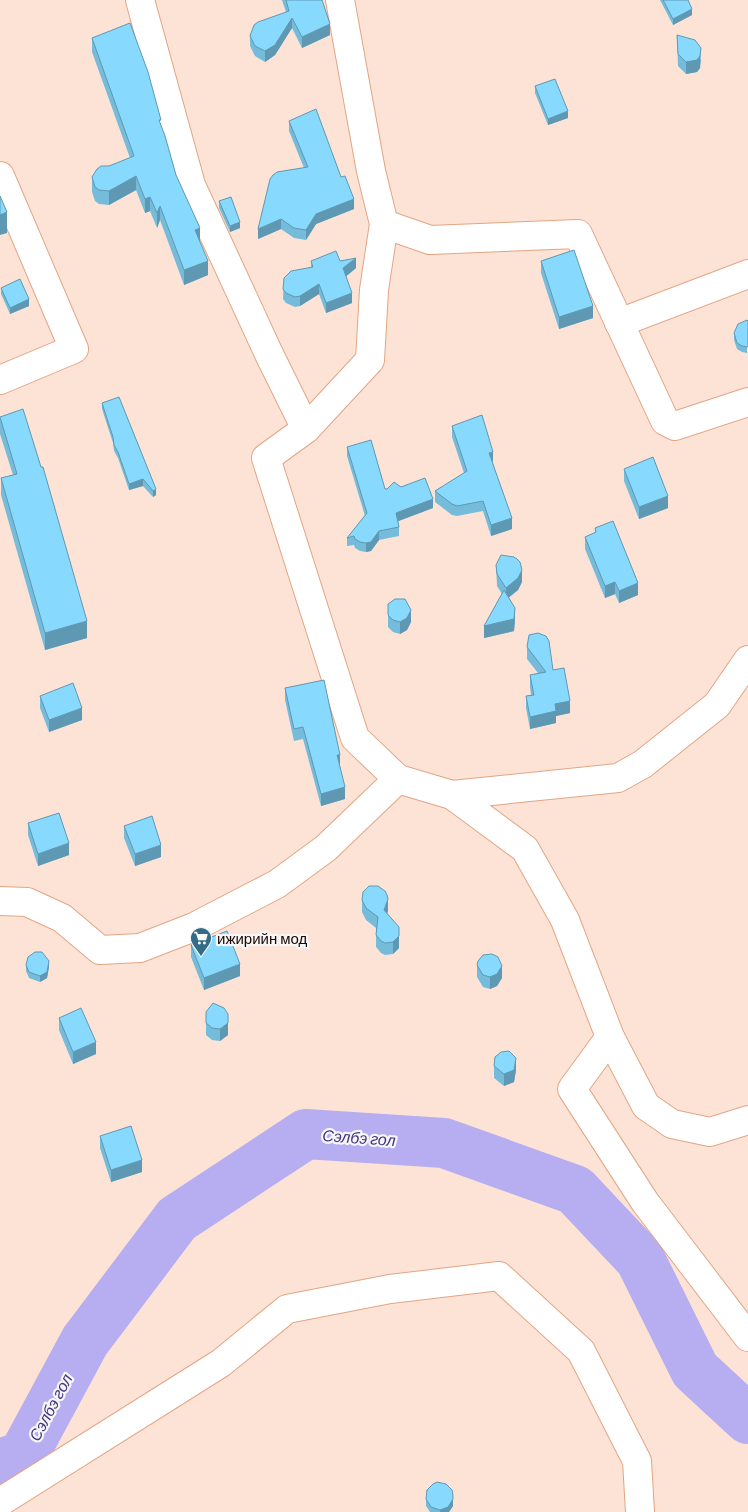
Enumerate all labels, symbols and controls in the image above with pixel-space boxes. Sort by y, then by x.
supermarket icon: ижирийн мод [189,926,213,957]
place label: ижирийн мод [217,929,308,947]
water label: Сэлбэ гол [322,1125,396,1149]
water label: Сэлбэ гол [24,1370,76,1444]

